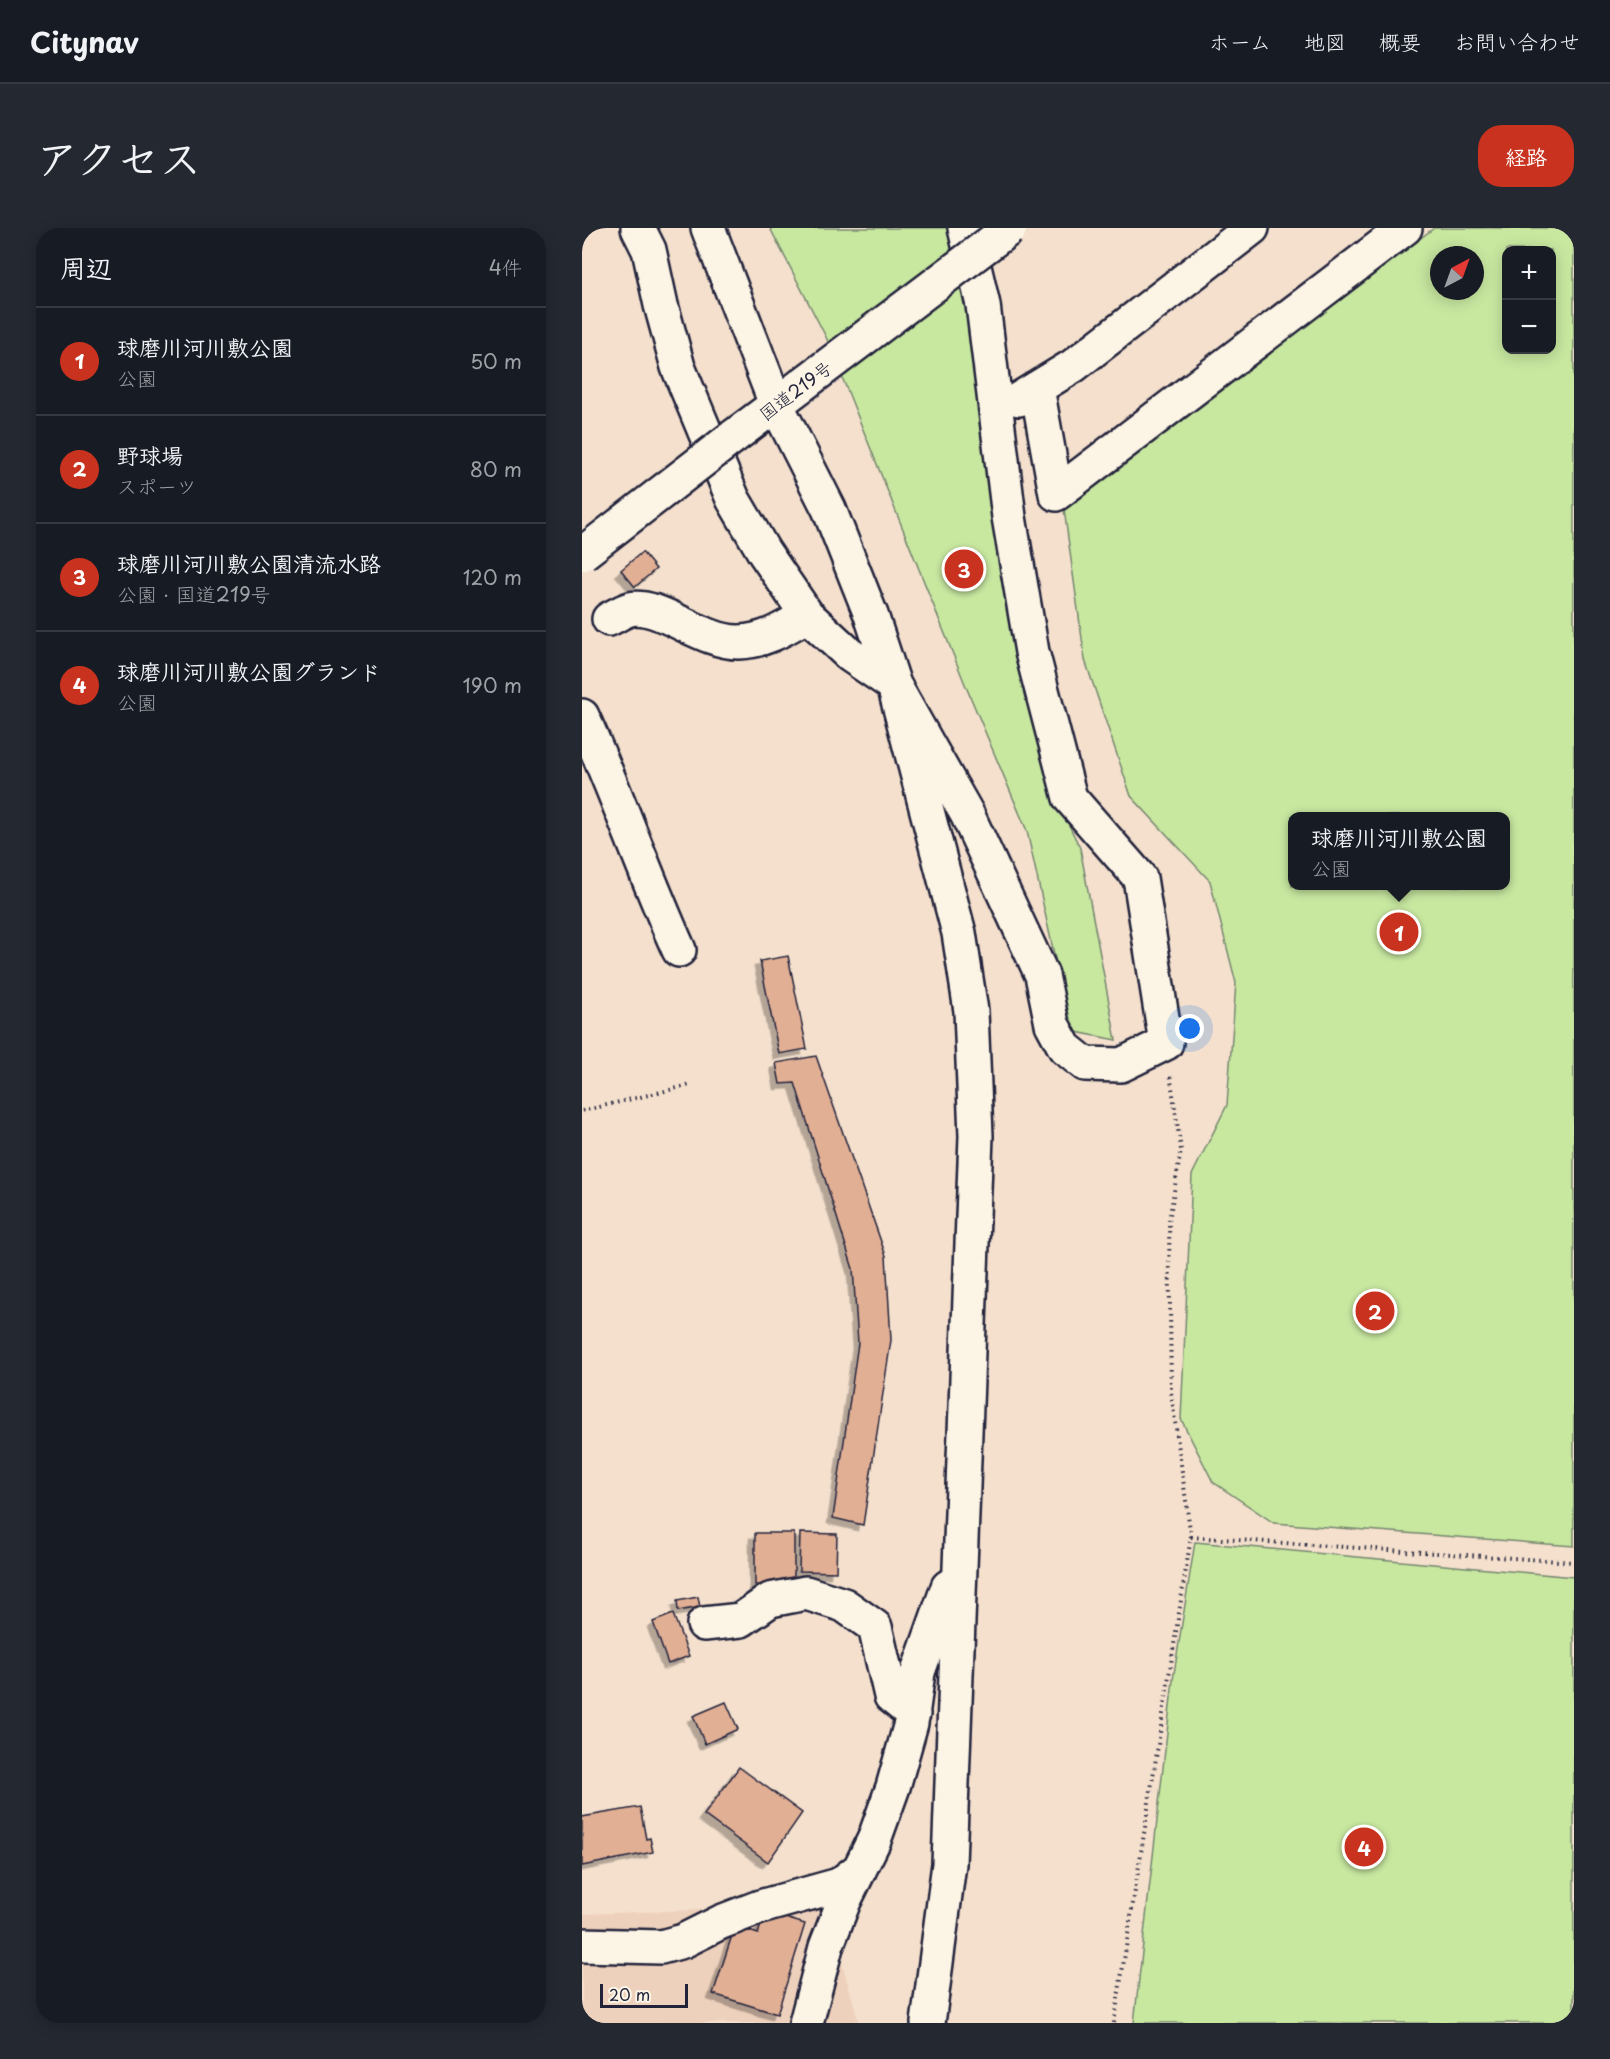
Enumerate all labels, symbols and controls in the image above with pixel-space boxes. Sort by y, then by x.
text: Citynav [30,20,139,63]
text: ホーム [1209,25,1271,57]
text: 地図 [1304,25,1346,57]
text: 概要 [1379,25,1421,57]
text: お問い合わせ [1454,25,1580,57]
text: アクセス [36,125,201,188]
button: 経路 [1478,125,1574,187]
north arrow [1430,246,1484,300]
map controls [1502,246,1556,354]
button: + [1502,246,1556,300]
text: 周辺 [60,248,112,287]
text: 4件 [489,252,522,282]
button: − [1502,300,1556,354]
text: 球磨川河川敷公園 [117,330,293,363]
text: 1 [75,346,84,376]
text: 50 m [470,346,522,376]
street label: 国道219号 [753,354,837,426]
text: 公園 [117,363,157,393]
text: 野球場 [117,438,183,471]
text: 2 [72,454,87,484]
text: 80 m [470,454,522,484]
text: スポーツ [117,471,197,501]
text: 球磨川河川敷公園清流水路 [117,546,381,579]
pin: 3 [944,546,983,592]
text: 3 [73,562,86,592]
text: 120 m [463,562,522,592]
text: 公園 · 国道219号 [117,579,271,609]
text: 球磨川河川敷公園グランド [117,654,381,687]
text: 4 [73,670,86,700]
text: 190 m [463,670,522,700]
text: 公園 [117,687,157,717]
popup [1288,812,1510,890]
text: 球磨川河川敷公園 [1311,820,1487,853]
text: 公園 [1311,853,1351,883]
pin: 1 [1380,910,1418,954]
your location [1175,1014,1204,1043]
pin: 2 [1356,1288,1394,1334]
pin: 4 [1344,1824,1384,1870]
scale bar [600,1981,688,2008]
text: 20 m [609,1982,650,2006]

